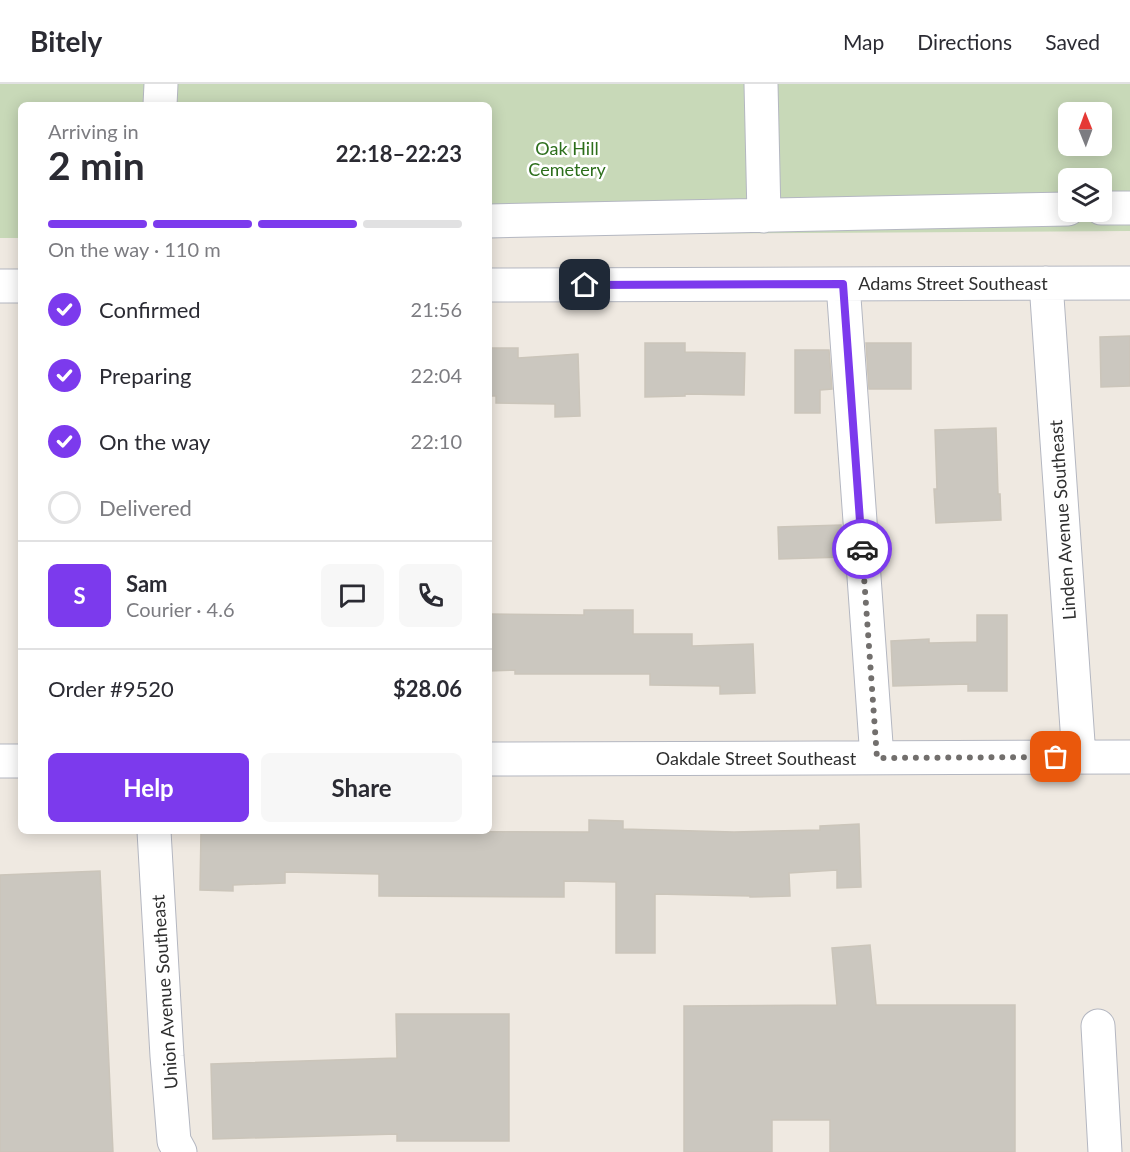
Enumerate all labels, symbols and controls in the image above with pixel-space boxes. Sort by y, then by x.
text: Bitely [30,24,102,58]
text: Map [843,29,884,54]
text: Directions [917,29,1012,54]
text: Saved [1045,29,1100,54]
north arrow [1058,102,1112,156]
map controls [1058,102,1112,222]
text: Arriving in [48,119,139,143]
park label: Oak Hill Cemetery [528,137,606,180]
text: 22:18–22:23 [336,140,462,167]
text: 2 min [48,142,145,188]
button: layers [1058,168,1112,222]
text: On the way · 110 m [48,237,221,261]
pin [559,259,610,310]
icon: home [568,268,601,301]
street label: Adams Street Southeast [858,272,1048,294]
icon: check [48,293,81,326]
text: Confirmed [99,296,201,323]
text: 21:56 [411,297,462,321]
icon: check [48,359,81,392]
text: Preparing [99,362,191,389]
text: 22:04 [411,363,462,387]
street label: Linden Avenue Southeast [1044,419,1080,621]
icon: check [48,425,81,458]
text: On the way [99,428,210,455]
text: 22:10 [411,429,462,453]
text: Delivered [99,494,192,521]
courier [832,519,892,579]
icon: car [846,533,879,566]
button: chat [321,564,384,627]
button: phone [399,564,462,627]
text: Sam [126,570,168,597]
text: S [73,582,86,609]
text: Courier · 4.6 [126,597,235,621]
text: Order #9520 [48,675,174,702]
text: $28.06 [393,675,462,702]
pin [1030,731,1081,782]
icon: bag [1039,740,1072,773]
street label: Oakdale Street Southeast [656,747,857,769]
button: Help [48,753,249,822]
button: Share [261,753,462,822]
street label: Union Avenue Southeast [146,893,182,1090]

